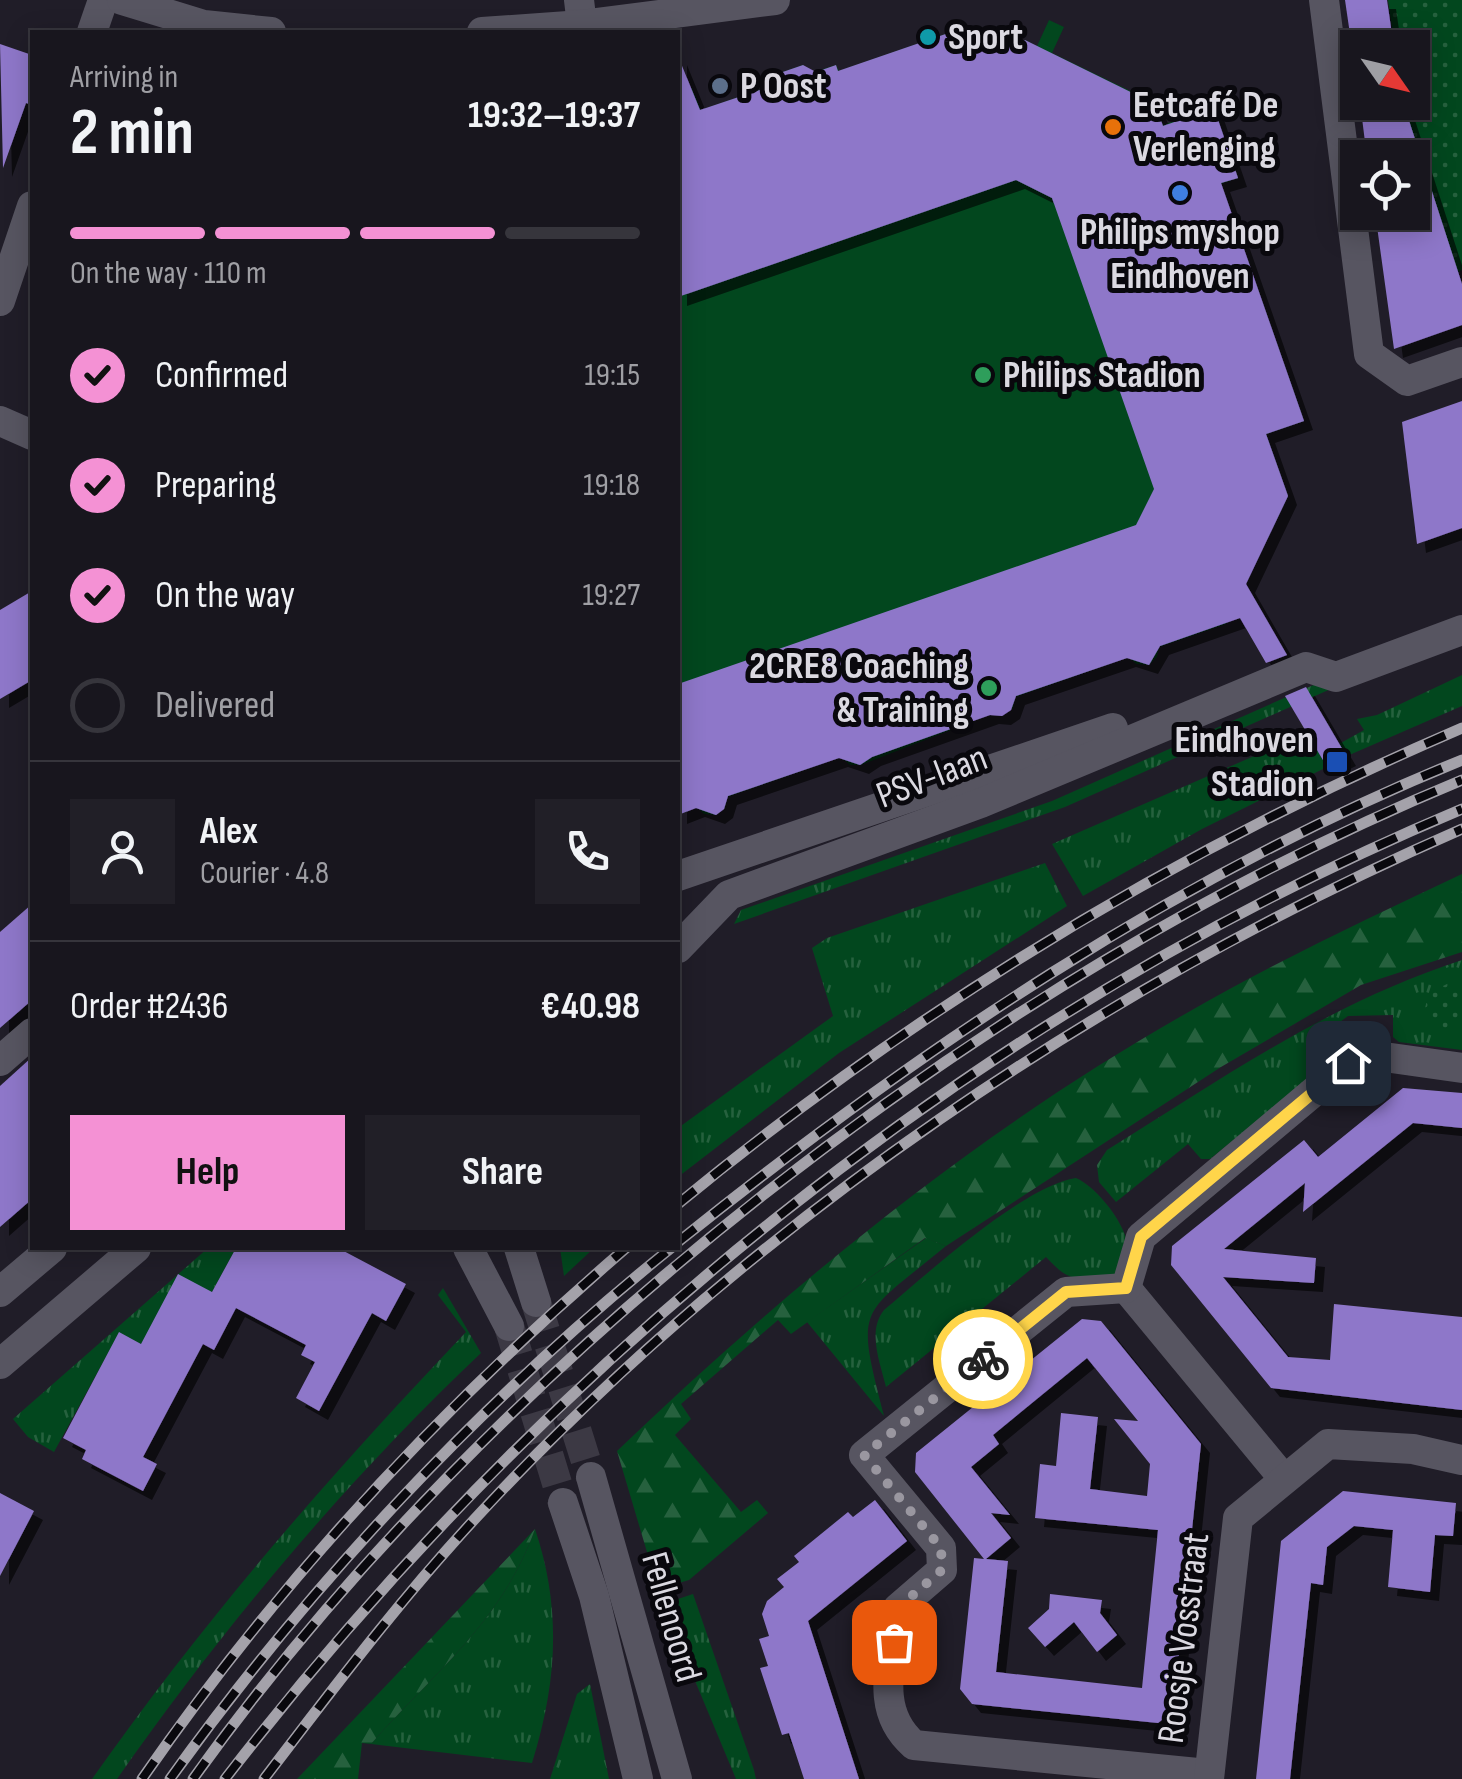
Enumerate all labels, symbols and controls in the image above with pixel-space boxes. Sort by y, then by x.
place label: Sport [948,15,1023,60]
marker: Sport [917,26,939,48]
north arrow [1340,30,1430,120]
map controls [1340,30,1430,230]
text: Arriving in [70,58,178,97]
place label: P Oost [740,64,827,109]
marker: P Oost [709,75,731,97]
place label: Eetcafé De Verlenging [1133,83,1278,172]
text: 19:32–19:37 [468,93,640,138]
text: 2 min [70,95,194,173]
marker: Eetcafé De Verlenging [1102,116,1124,138]
button: locate [1340,140,1430,230]
marker: Philips myshop Eindhoven [1169,182,1191,204]
place label: Philips myshop Eindhoven [1080,210,1280,299]
text: On the way · 110 m [70,254,267,293]
icon: check [70,348,125,403]
text: Confirmed [155,353,288,398]
place label: Philips Stadion [1003,353,1201,398]
text: 19:15 [585,356,640,395]
marker: Philips Stadion [972,364,994,386]
icon: check [70,458,125,513]
text: Preparing [155,463,276,508]
text: 19:18 [583,466,640,505]
icon: check [70,568,125,623]
text: On the way [155,573,295,618]
text: 19:27 [583,576,640,615]
place label: 2CRE8 Coaching & Training [749,644,969,733]
marker: 2CRE8 Coaching & Training [978,677,1000,699]
text: Delivered [155,683,275,728]
place label: Eindhoven Stadion [1174,718,1314,807]
street label: PSV-laan [870,735,994,819]
marker: Eindhoven Stadion [1324,749,1350,775]
button: person [70,799,175,904]
button: phone [535,799,640,904]
text: Alex [200,809,258,854]
text: Courier · 4.8 [200,854,329,893]
text: Order #2436 [70,984,228,1029]
text: €40.98 [540,984,640,1029]
pin [1306,1021,1391,1106]
icon: home [1321,1036,1376,1091]
button: Help [70,1115,345,1230]
button: Share [365,1115,640,1230]
courier [933,1309,1033,1409]
icon: bike [956,1332,1011,1387]
street label: Roosje Vosstraat [1149,1530,1219,1746]
street label: Fellenoord [631,1547,711,1687]
pin [852,1600,937,1685]
icon: bag [867,1615,922,1670]

